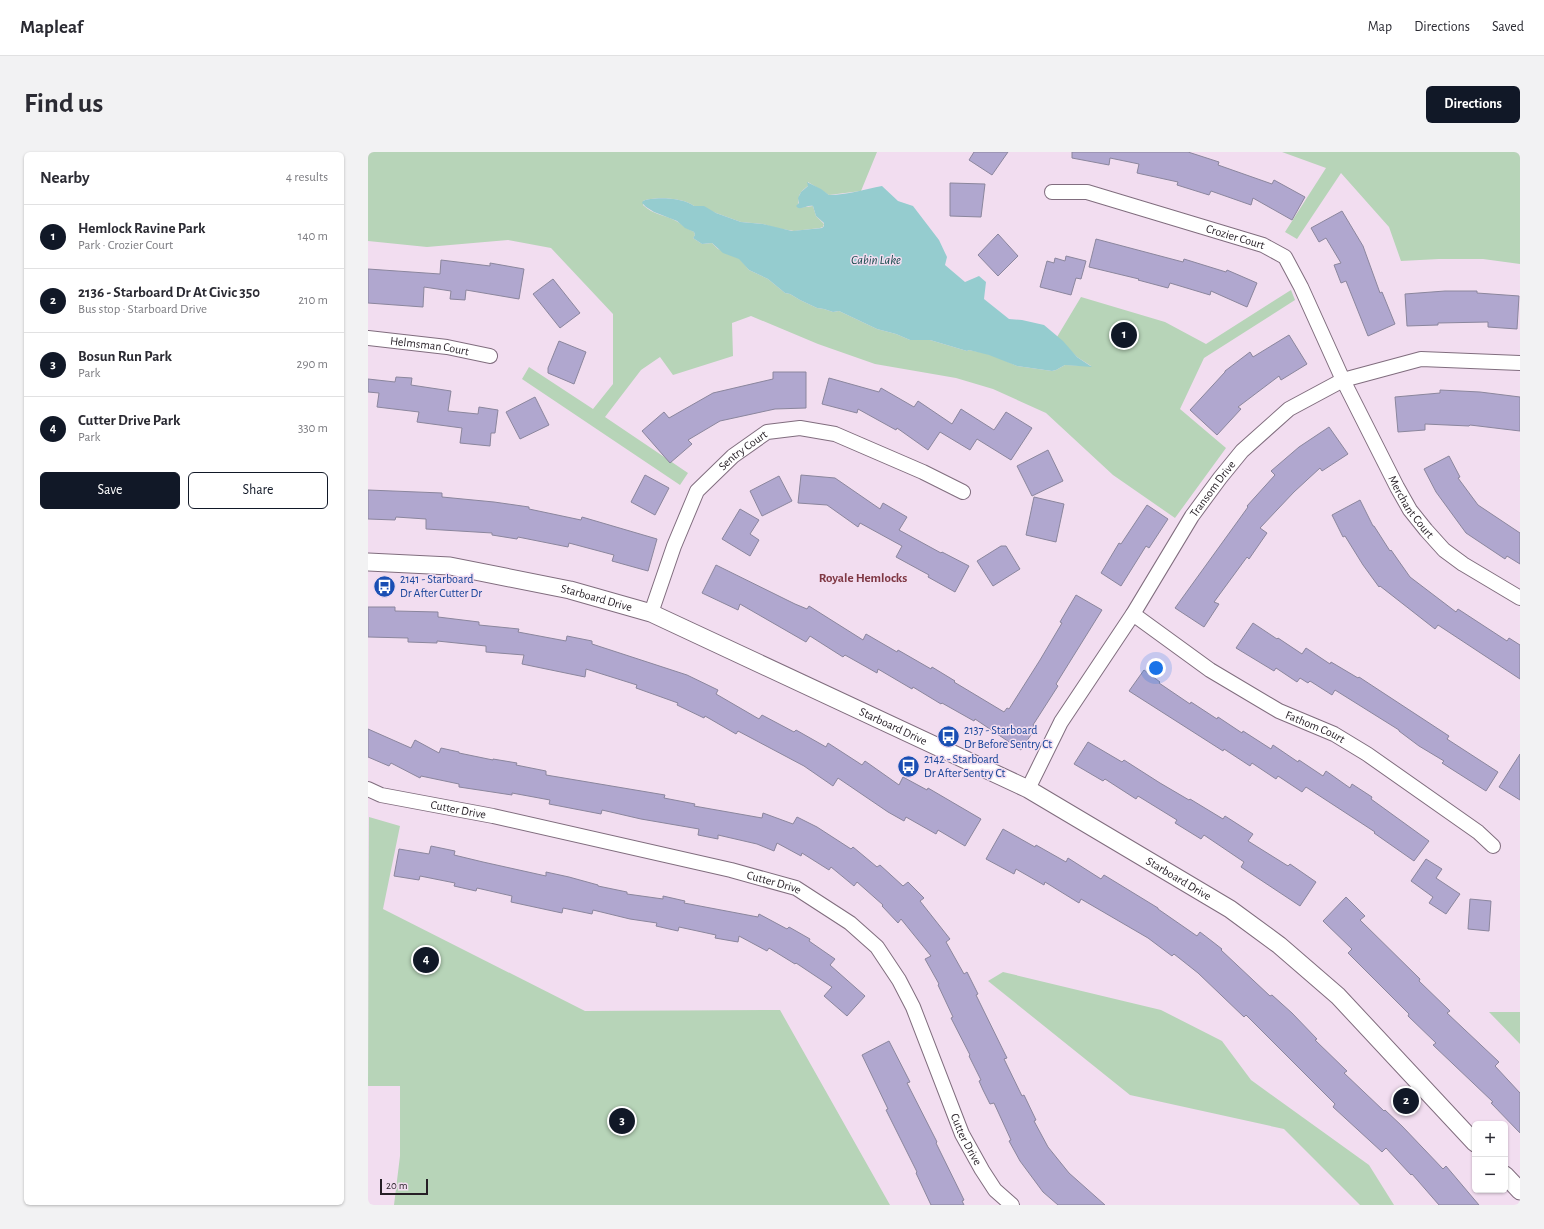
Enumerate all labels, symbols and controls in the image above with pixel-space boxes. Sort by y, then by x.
text: Mapleaf [20,18,83,37]
text: Map [1368,20,1392,34]
text: Directions [1414,20,1470,34]
text: Saved [1492,20,1524,34]
button: Directions [1426,86,1520,123]
text: Find us [24,90,103,118]
text: Nearby [40,169,90,186]
text: 4 results [286,171,328,184]
text: Hemlock Ravine Park [78,221,205,236]
street label: Crozier Court [1205,222,1266,251]
text: 1 [51,230,55,243]
text: 140 m [298,230,328,243]
text: Park · Crozier Court [78,239,173,252]
water label: Cabin Lake [851,254,901,267]
text: 2136 - Starboard Dr At Civic 350 [78,285,260,300]
text: 2 [50,294,56,307]
text: 210 m [298,294,328,307]
text: Bus stop · Starboard Drive [78,303,207,316]
pin: 1 [1111,320,1137,350]
street label: Helmsman Court [389,335,470,357]
text: Bosun Run Park [78,349,172,364]
text: 3 [50,358,56,371]
text: 290 m [297,358,328,371]
text: Park [78,367,100,380]
text: Cutter Drive Park [78,413,180,428]
text: 4 [50,422,56,435]
text: 330 m [298,422,328,435]
street label: Sentry Court [716,428,769,473]
text: Park [78,431,100,444]
street label: Transom Drive [1187,458,1238,519]
button: Save [40,472,180,509]
button: Share [188,472,328,509]
street label: Merchant Court [1386,474,1436,540]
district label: Royale Hemlocks [819,572,907,585]
bus stop icon: 2141 - Starboard Dr After Cutter Dr [371,573,397,599]
place label: 2141 - Starboard Dr After Cutter Dr [400,573,482,599]
street label: Starboard Drive [560,582,633,613]
your location [1146,658,1166,678]
street label: Starboard Drive [857,705,929,747]
street label: Fathom Court [1284,708,1347,745]
bus stop icon: 2137 - Starboard Dr Before Sentry Ct [936,724,962,750]
place label: 2137 - Starboard Dr Before Sentry Ct [964,724,1052,751]
bus stop icon: 2142 - Starboard Dr After Sentry Ct [896,753,922,779]
place label: 2142 - Starboard Dr After Sentry Ct [924,753,1006,780]
street label: Cutter Drive [430,798,487,821]
street label: Starboard Drive [1144,855,1213,902]
street label: Cutter Drive [745,869,804,896]
pin: 4 [413,945,439,975]
pin: 2 [1393,1086,1419,1116]
pin: 3 [609,1106,635,1136]
street label: Cutter Drive [949,1112,984,1167]
map controls [1472,1121,1508,1193]
button: + [1472,1121,1508,1157]
button: − [1472,1157,1508,1193]
scale bar [380,1177,428,1196]
text: 20 m [386,1180,407,1191]

